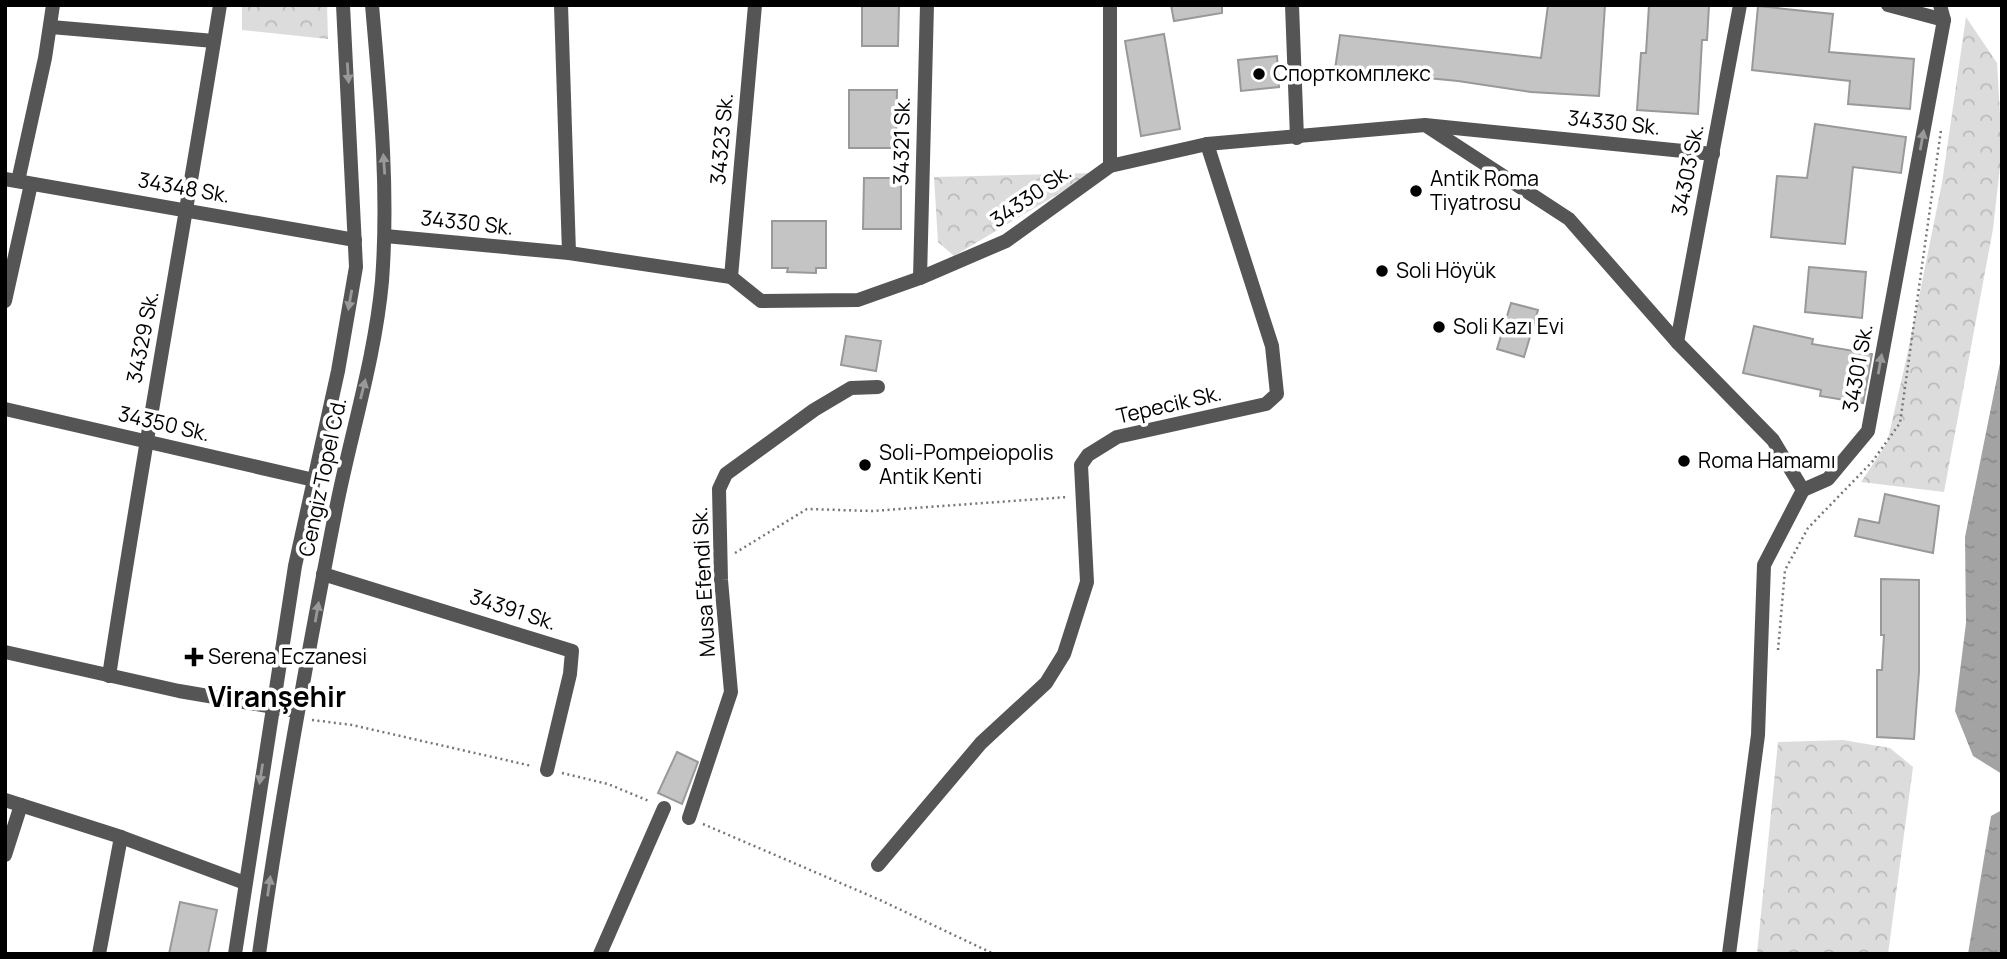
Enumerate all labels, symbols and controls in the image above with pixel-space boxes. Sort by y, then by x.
place label: Спорткомплекс [1273,59,1431,87]
one-way arrow [343,63,354,85]
marker: Спорткомплекс [1251,66,1267,82]
street label: 34323 Sk. [703,92,739,186]
street label: 34321 Sk. [886,96,916,186]
street label: 34330 Sk. [1566,103,1662,141]
street label: 34303 Sk. [1664,122,1710,218]
one-way arrow [1917,129,1928,151]
one-way arrow [378,153,389,175]
street label: 34330 Sk. [984,157,1077,233]
place label: Antik Roma Tiyatrosu [1430,164,1539,216]
street label: 34348 Sk. [136,165,232,209]
marker: Antik Roma Tiyatrosu [1408,183,1424,199]
street label: 34330 Sk. [419,203,515,241]
place label: Soli Höyük [1396,256,1496,284]
marker: Soli Höyük [1374,263,1390,279]
street label: 34329 Sk. [119,288,165,385]
one-way arrow [345,289,356,311]
place label: Soli Kazı Evi [1453,312,1564,340]
marker: Soli Kazı Evi [1431,319,1447,335]
street label: 34301 Sk. [1835,321,1879,414]
one-way arrow [1875,353,1886,375]
one-way arrow [358,378,369,400]
street label: Tepecik Sk. [1113,378,1224,430]
street label: Cengiz Topel Cd. [291,395,353,559]
street label: 34350 Sk. [116,399,213,447]
place label: Soli-Pompeiopolis Antik Kenti [879,438,1054,490]
place label: Roma Hamamı [1698,446,1836,474]
marker: Roma Hamamı [1676,453,1692,469]
marker: Soli-Pompeiopolis Antik Kenti [857,457,873,473]
street label: Musa Efendi Sk. [685,506,721,658]
street label: 34391 Sk. [466,582,560,636]
one-way arrow [311,601,322,623]
place label: Serena Eczanesi [208,642,367,670]
marker: Serena Eczanesi [186,649,202,665]
district label: Viranşehir [208,677,346,715]
one-way arrow [256,763,267,785]
one-way arrow [263,875,274,897]

